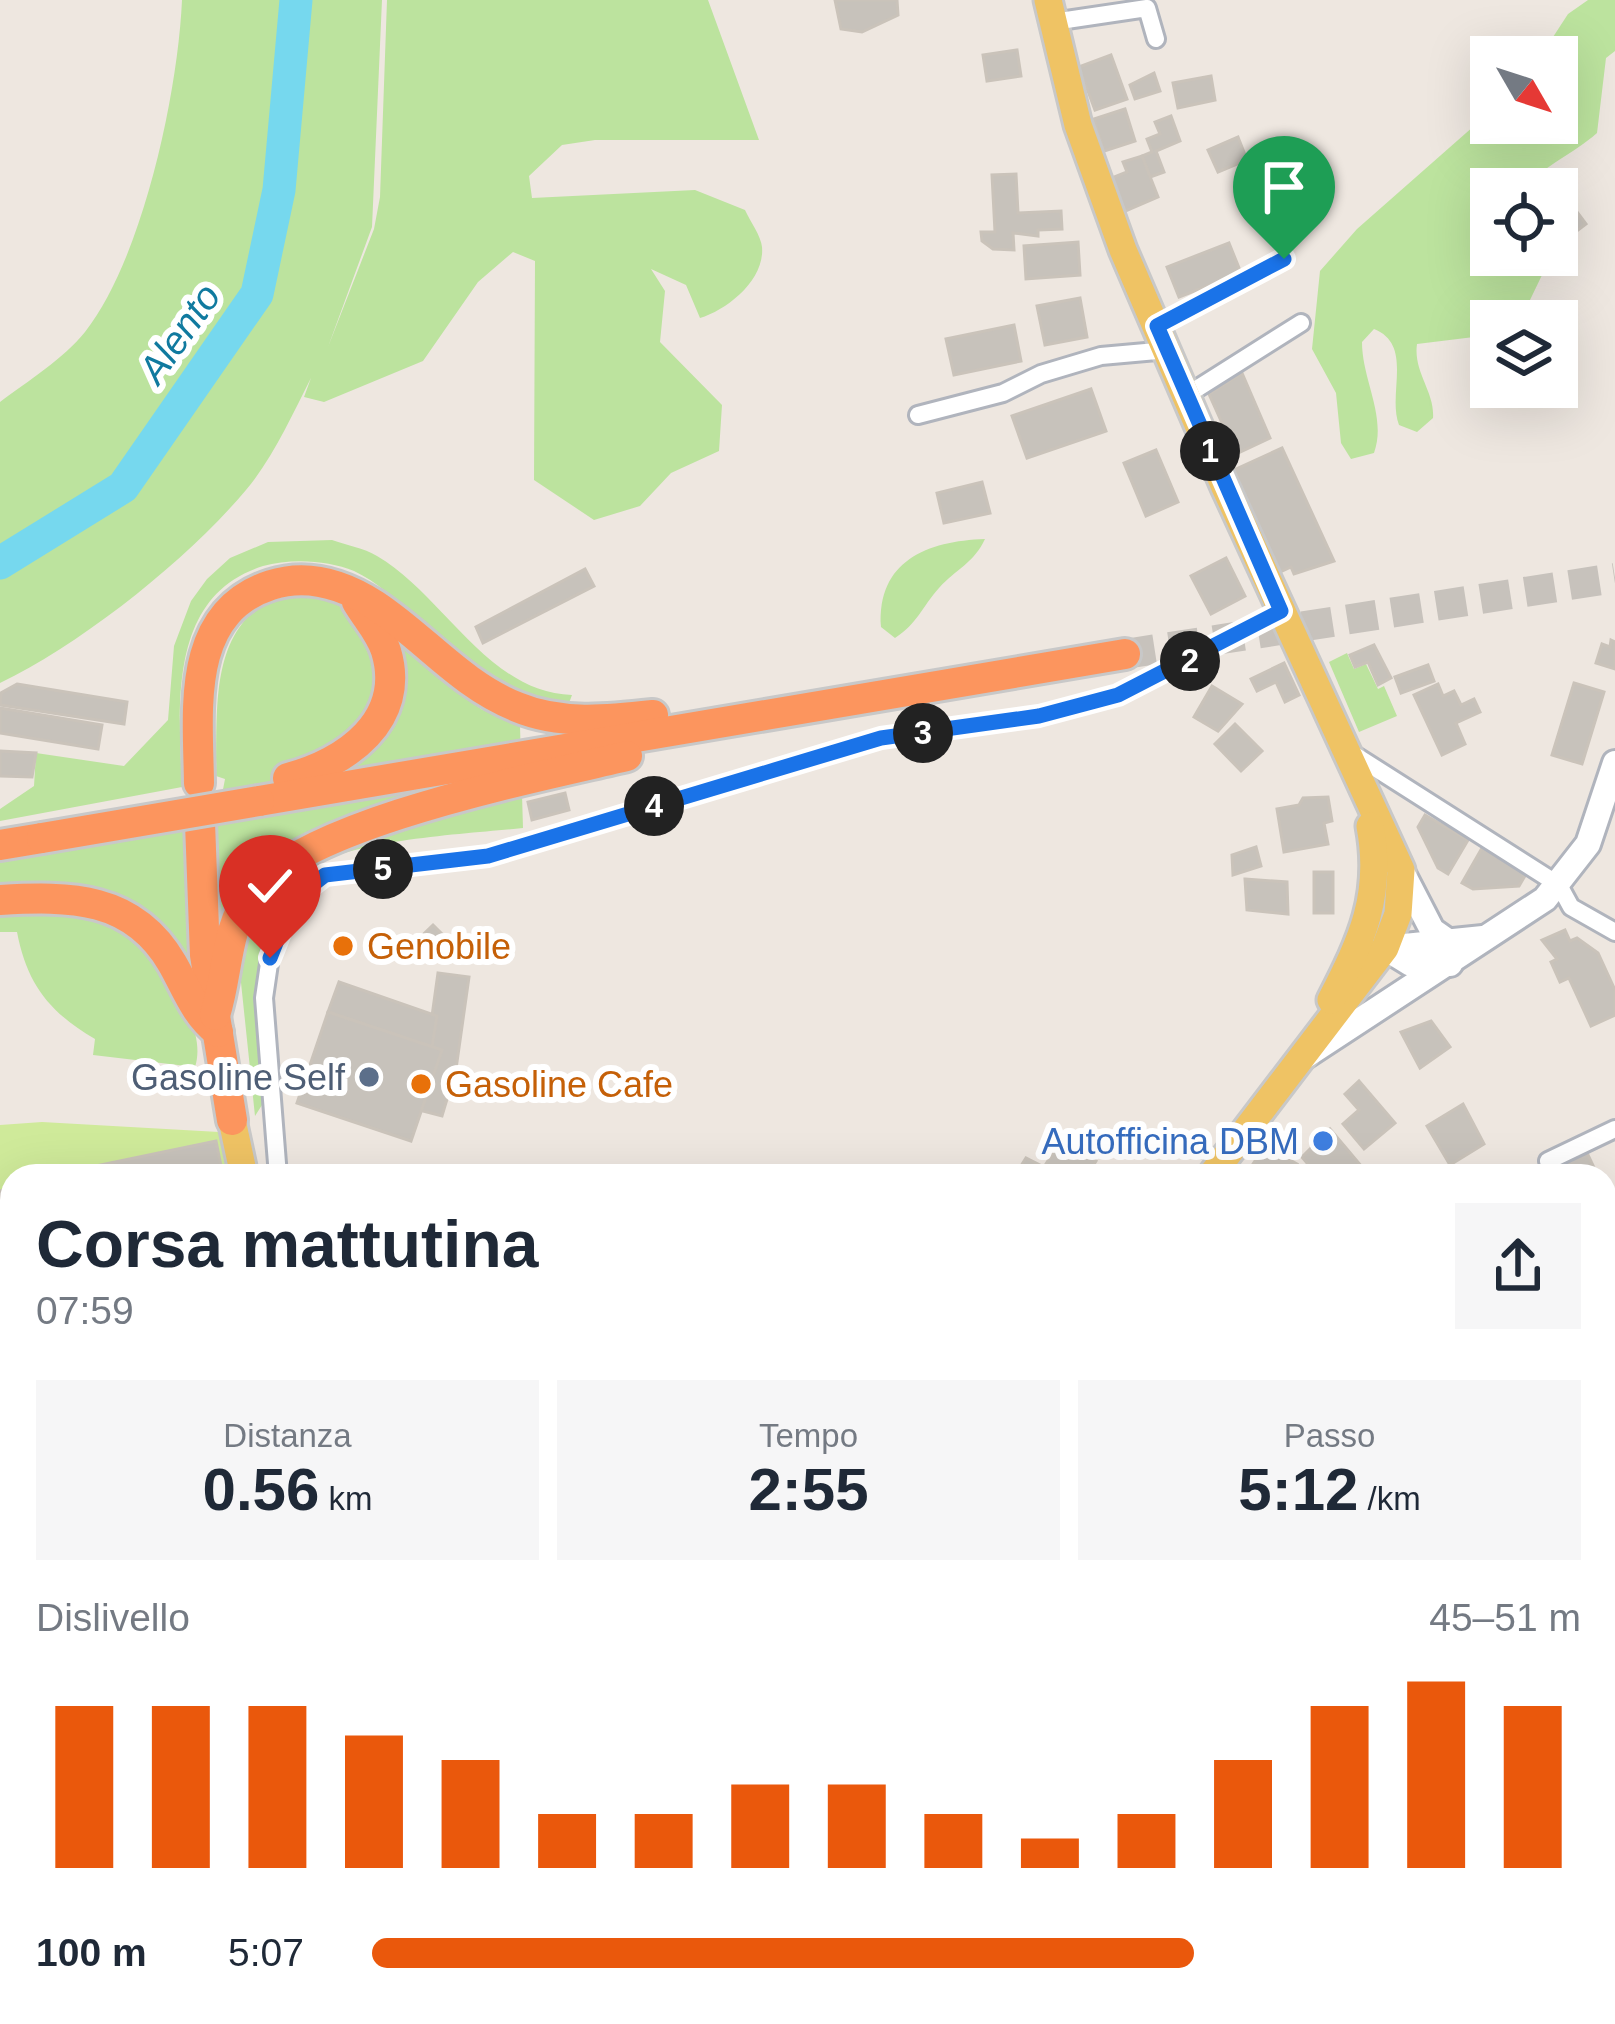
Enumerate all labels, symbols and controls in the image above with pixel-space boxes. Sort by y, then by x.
north arrow [1470,36,1578,144]
map controls [1470,36,1578,408]
pin [1233,136,1335,259]
icon: arrive [1251,154,1317,220]
button: locate [1470,168,1578,276]
water label: Alento [129,276,229,393]
button: layers [1470,300,1578,408]
pin: 1 [1180,421,1240,481]
text: 1 [1201,432,1219,469]
pin: 2 [1160,631,1220,691]
text: 2 [1181,642,1199,679]
pin: 3 [893,703,953,763]
text: 3 [914,714,932,751]
pin: 4 [624,776,684,836]
text: 4 [645,787,663,824]
pin [219,835,321,958]
pin: 5 [353,839,413,899]
text: 5 [374,850,392,887]
icon: check [237,853,303,919]
place label: Genobile [367,926,511,967]
marker: Genobile [330,933,356,959]
place label: Gasoline Self [131,1057,346,1098]
marker: Gasoline Self [356,1064,382,1090]
place label: Gasoline Cafe [445,1064,673,1105]
marker: Gasoline Cafe [408,1071,434,1097]
place label: Autofficina DBM [1042,1121,1299,1162]
marker: Autofficina DBM [1310,1128,1336,1154]
button: share [1455,1203,1581,1329]
text: Corsa mattutina [36,1207,538,1281]
text: 07:59 [36,1289,134,1332]
text: Distanza [223,1417,352,1454]
text: Tempo [759,1417,858,1454]
text: Passo [1284,1417,1375,1454]
text: 0.56 [203,1456,319,1523]
text: 2:55 [748,1456,869,1523]
text: 5:12 [1238,1456,1358,1523]
text: km [319,1480,372,1517]
text: /km [1358,1480,1421,1517]
text: Dislivello [36,1596,190,1639]
text: 45–51 m [1429,1596,1581,1639]
text: 100 m [36,1931,147,1974]
text: 5:07 [228,1931,304,1974]

